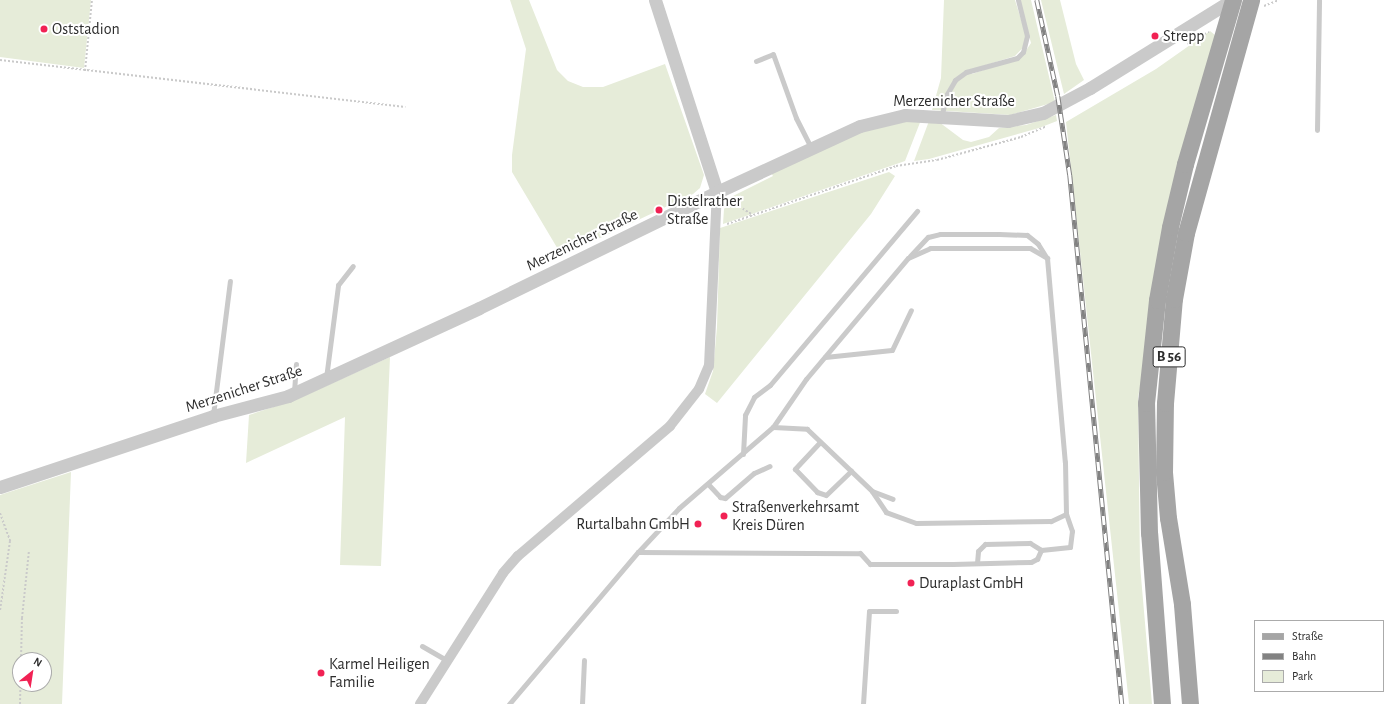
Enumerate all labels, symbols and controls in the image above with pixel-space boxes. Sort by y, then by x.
place label: Oststadion [52,19,120,39]
marker: Oststadion [39,24,49,34]
place label: Strepp [1163,26,1204,46]
marker: Strepp [1150,31,1160,41]
street label: Merzenicher Straße [893,91,1015,111]
place label: Distelrather Straße [667,191,742,229]
street label: Merzenicher Straße [523,205,641,275]
marker: Distelrather Straße [654,205,664,215]
road number: B 56 [1152,344,1186,370]
street label: Merzenicher Straße [183,361,305,417]
place label: Straßenverkehrsamt Kreis Düren [732,497,859,535]
marker: Straßenverkehrsamt Kreis Düren [719,511,729,521]
place label: Rurtalbahn GmbH [576,514,690,534]
marker: Rurtalbahn GmbH [693,519,703,529]
place label: Duraplast GmbH [919,573,1024,593]
marker: Duraplast GmbH [906,578,916,588]
legend [1254,620,1384,692]
text: Straße [1292,630,1323,642]
text: Bahn [1292,650,1316,662]
north arrow [12,652,52,692]
place label: Karmel Heiligen Familie [329,654,430,692]
text: N [32,655,44,669]
marker: Karmel Heiligen Familie [316,668,326,678]
text: Park [1292,670,1313,682]

